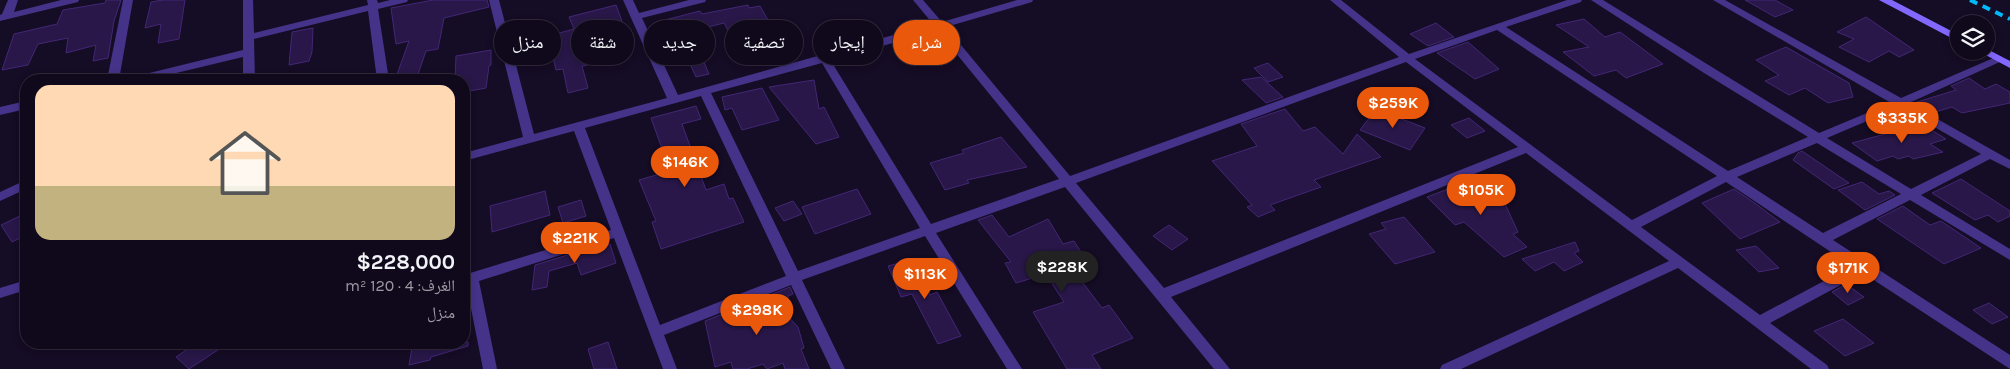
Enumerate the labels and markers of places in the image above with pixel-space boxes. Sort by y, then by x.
pin: $259K [1358,86,1428,129]
pin: $335K [1867,102,1937,144]
pin: $146K [650,146,720,188]
pin: $105K [1446,174,1516,216]
pin: $221K [540,222,610,264]
pin: $228K [1027,250,1097,293]
pin: $171K [1813,252,1883,294]
pin: $113K [890,258,960,300]
pin: $298K [722,294,792,336]

